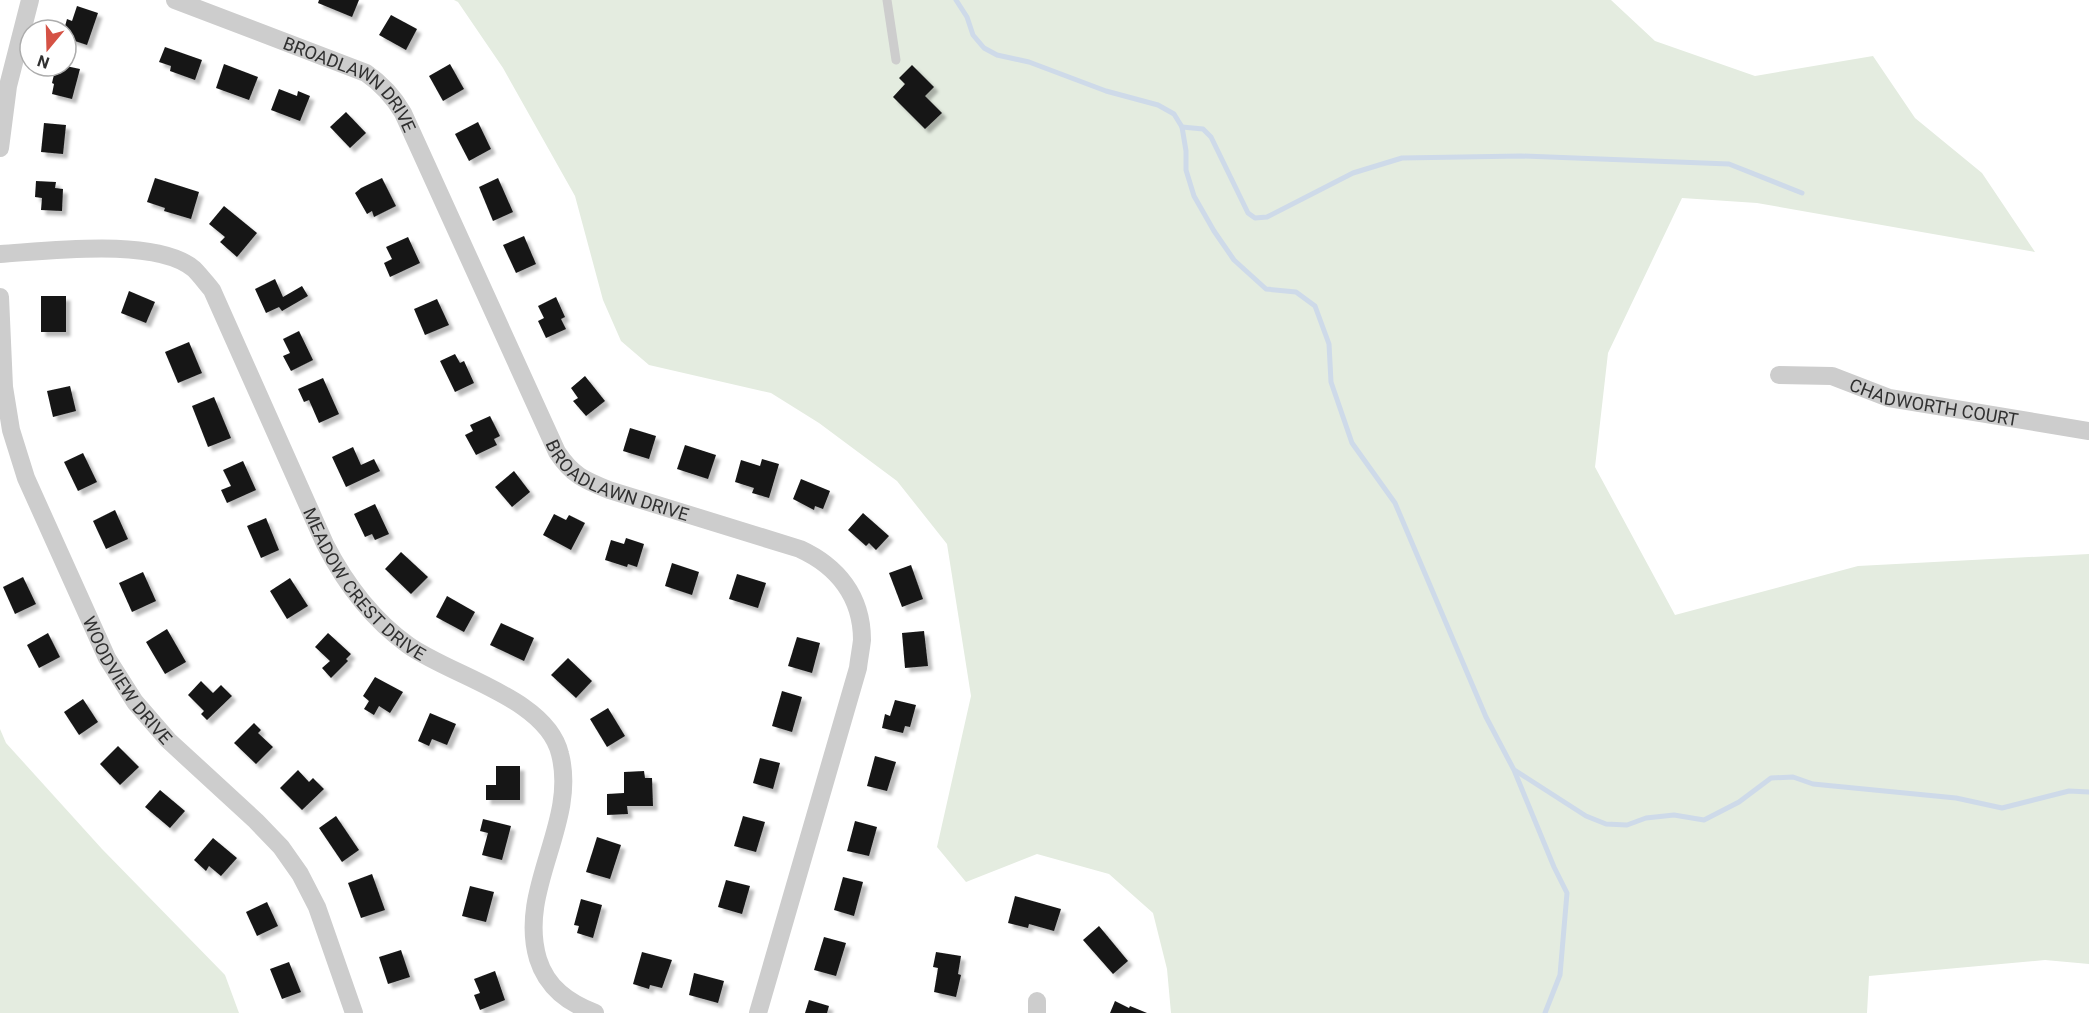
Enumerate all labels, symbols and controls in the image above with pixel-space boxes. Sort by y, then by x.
north arrow [18,18,78,78]
street label: BROADLAWN DRIVE [281,32,421,135]
text: N [35,51,52,73]
street label: CHADWORTH COURT [1847,373,2020,430]
street label: BROADLAWN DRIVE [542,436,692,525]
street label: MEADOW CREST DRIVE [300,504,430,664]
street label: WOODVIEW DRIVE [79,613,177,748]

